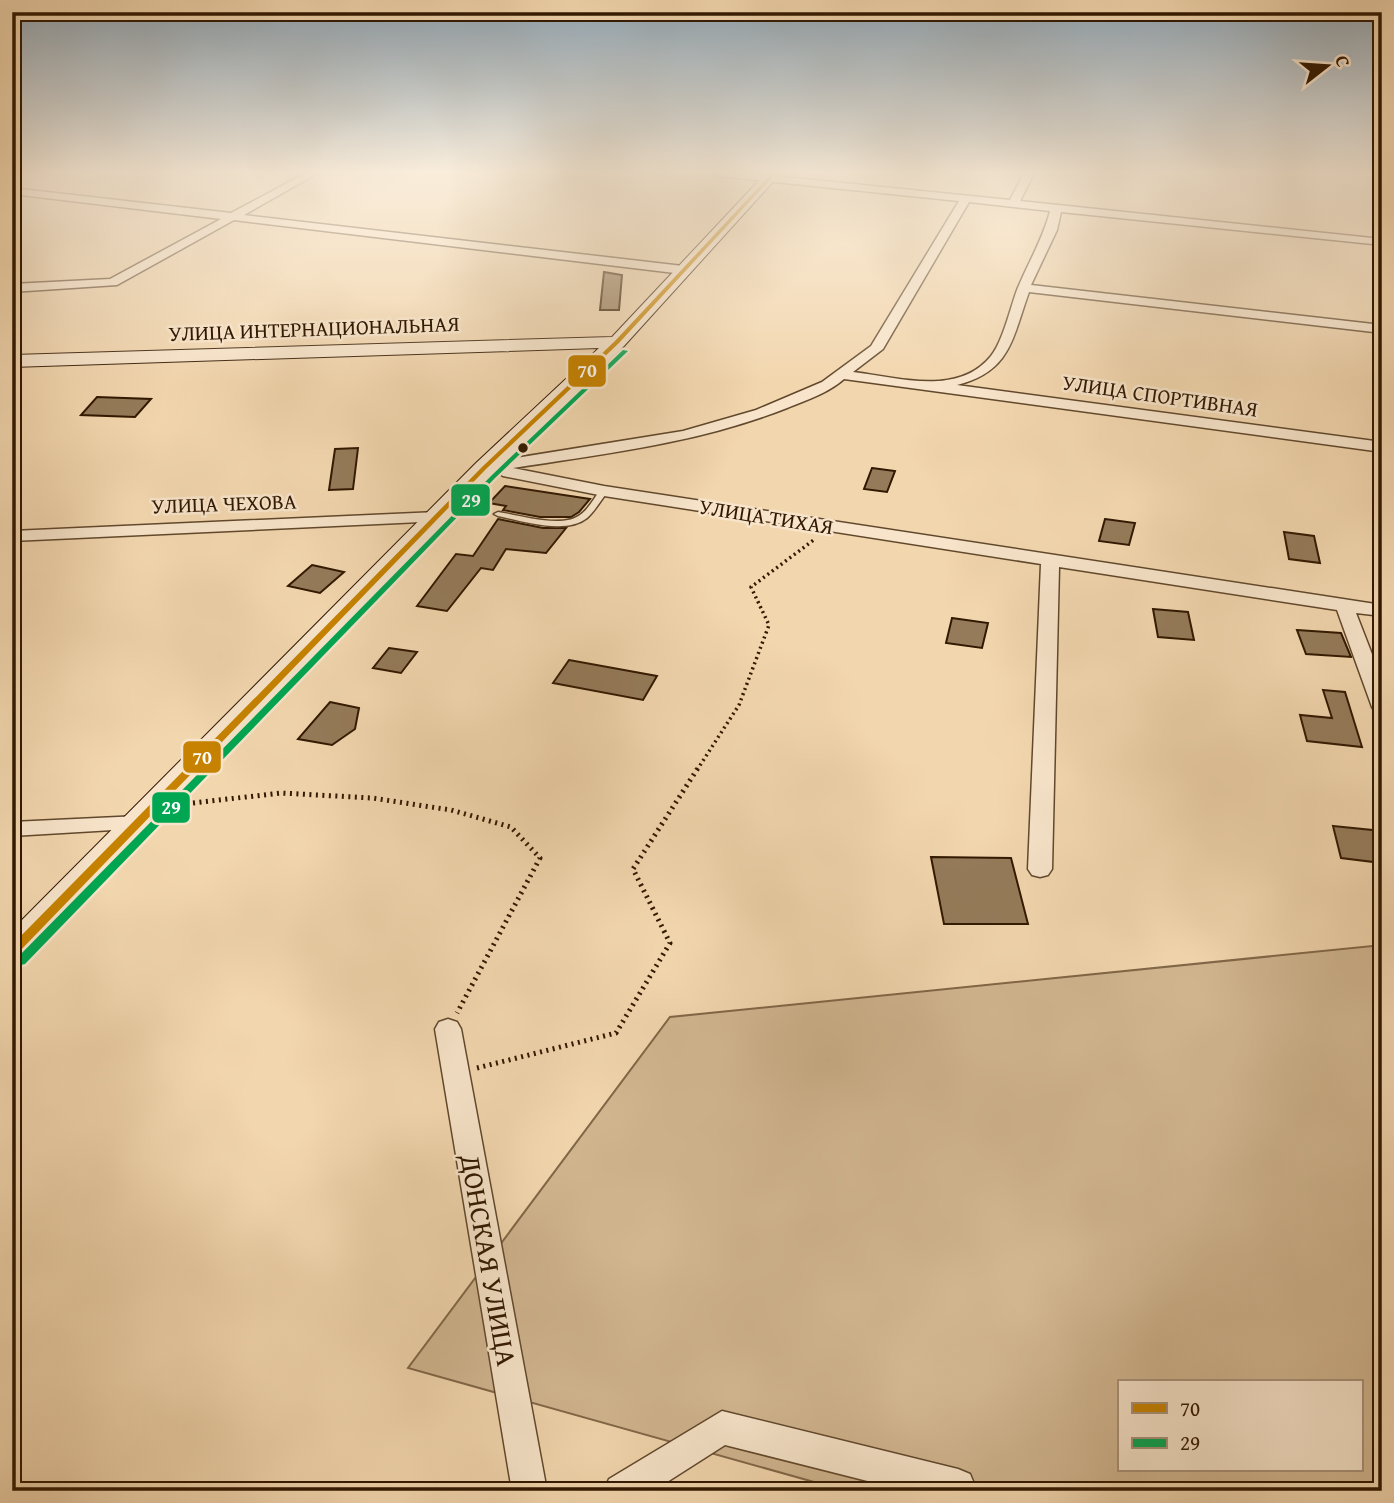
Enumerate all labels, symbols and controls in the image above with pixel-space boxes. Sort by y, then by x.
north arrow [1292,32,1362,102]
text: С [1328,52,1358,71]
street label: УЛИЦА ИНТЕРНАЦИОНАЛЬНАЯ [168,308,460,349]
line badge: 70 [567,354,607,388]
text: 70 [577,356,597,384]
street label: УЛИЦА СПОРТИВНАЯ [1060,366,1260,425]
unlabelled marker [516,441,530,455]
line badge: 29 [450,483,491,517]
street label: УЛИЦА ЧЕХОВА [151,485,297,522]
text: 29 [461,486,481,514]
street label: УЛИЦА ТИХАЯ [697,491,835,542]
line badge: 70 [182,740,222,774]
text: 70 [192,743,212,771]
line badge: 29 [151,791,191,824]
text: 29 [161,793,181,821]
street label: ДОНСКАЯ УЛИЦА [451,1150,528,1369]
legend [1118,1380,1362,1472]
text: 70 [1180,1393,1200,1424]
text: 29 [1180,1427,1200,1458]

